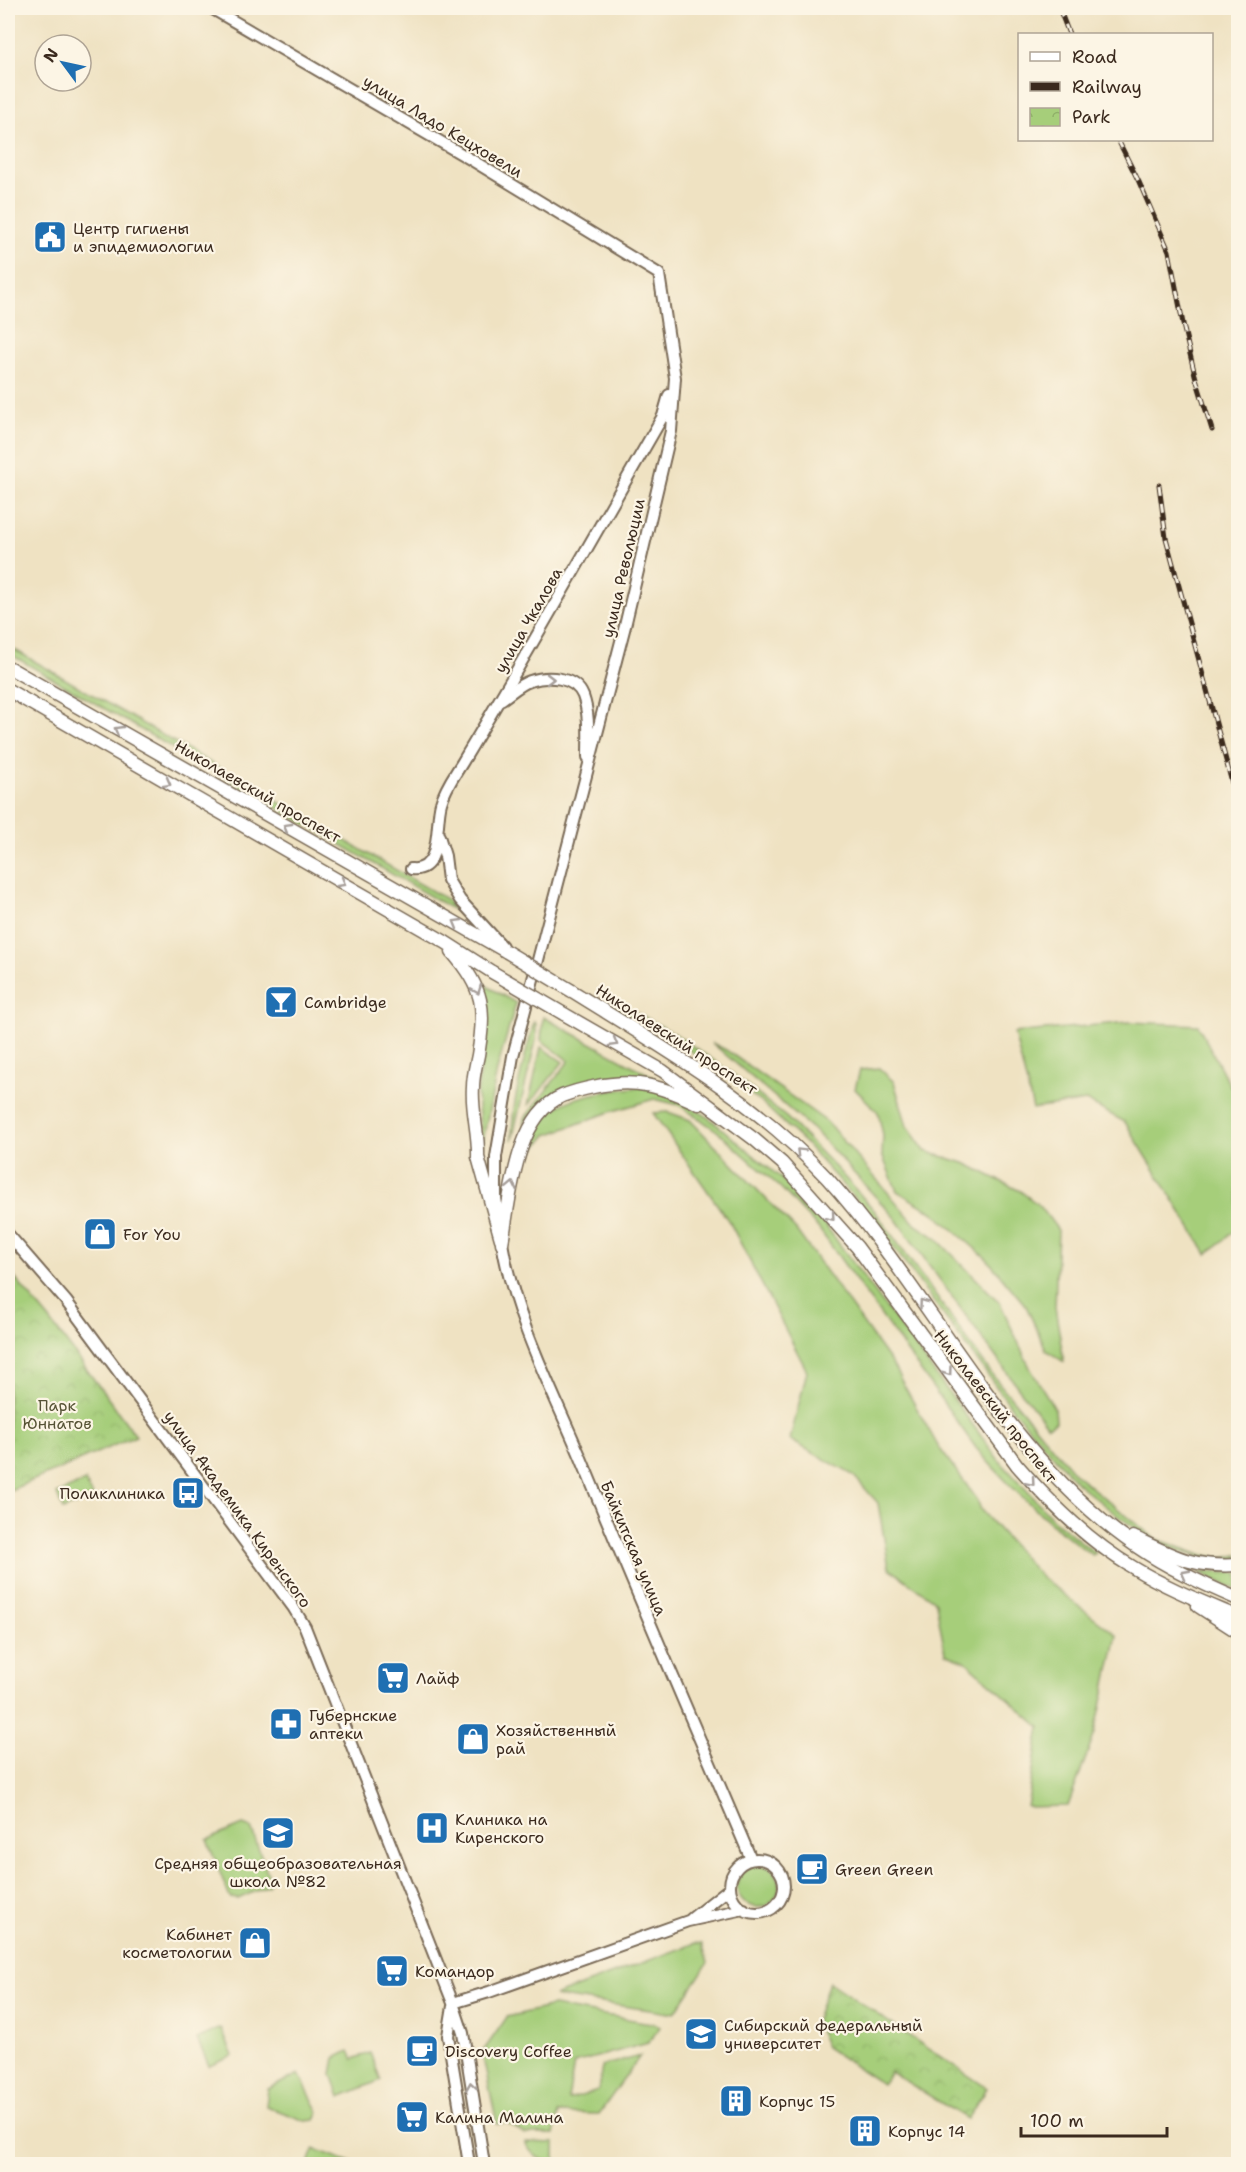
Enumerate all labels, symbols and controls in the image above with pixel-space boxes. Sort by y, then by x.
north arrow [33,33,93,93]
legend [1018,33,1213,141]
text: N [39,44,63,66]
text: Road [1072,45,1117,69]
street label: улица Ладо Кецховели [359,70,526,182]
text: Railway [1072,75,1142,99]
text: Park [1072,105,1111,129]
place label: Центр гигиены и эпидемиологии [73,218,214,257]
public building icon: Центр гигиены и эпидемиологии [32,219,68,255]
street label: улица Революции [597,496,650,640]
street label: улица Чкалова [490,564,567,677]
one-way arrow [545,672,554,685]
one-way arrow [114,726,124,737]
street label: Николаевский проспект [171,735,345,848]
one-way arrow [161,776,171,787]
one-way arrow [283,822,293,834]
one-way arrow [336,876,346,887]
one-way arrow [452,919,463,930]
street label: Николаевский проспект [592,979,762,1100]
bar icon: Cambridge [263,984,299,1020]
one-way arrow [470,984,482,995]
place label: Cambridge [304,992,387,1013]
one-way arrow [608,1036,618,1047]
one-way arrow [797,1148,808,1159]
one-way arrow [505,1181,518,1191]
one-way arrow [823,1210,834,1221]
shop icon: For You [82,1216,118,1252]
place label: For You [123,1224,181,1245]
one-way arrow [919,1299,930,1310]
street label: Николаевский проспект [929,1325,1063,1488]
one-way arrow [940,1366,951,1377]
park label: Парк Юннатов [22,1395,92,1434]
street label: улица Академика Киренского [159,1407,316,1612]
bus stop icon: Поликлиника [170,1475,206,1511]
one-way arrow [1024,1475,1035,1486]
street label: Байкитская улица [596,1477,672,1619]
place label: Поликлиника [60,1483,165,1504]
one-way arrow [1181,1570,1192,1581]
supermarket icon: Лайф [375,1660,411,1696]
place label: Лайф [416,1668,459,1689]
place label: Губернские аптеки [309,1705,397,1744]
pharmacy icon: Губернские аптеки [268,1706,304,1742]
place label: Хозяйственный рай [496,1720,616,1759]
shop icon: Хозяйственный рай [455,1721,491,1757]
place label: Клиника на Киренского [455,1809,547,1848]
hospital icon: Клиника на Киренского [414,1810,450,1846]
school or university icon: Средняя общеобразовательная школа №82 [260,1815,296,1851]
cafe icon: Green Green [794,1851,830,1887]
place label: Средняя общеобразовательная школа №82 [154,1853,402,1892]
place label: Green Green [835,1859,933,1880]
place label: Кабинет косметологии [122,1924,233,1963]
shop icon: Кабинет косметологии [237,1925,273,1961]
supermarket icon: Командор [374,1953,410,1989]
place label: Командор [415,1961,495,1982]
place label: Сибирский федеральный университет [724,2015,923,2054]
school or university icon: Сибирский федеральный университет [683,2016,719,2052]
cafe icon: Discovery Coffee [404,2033,440,2069]
place label: Discovery Coffee [445,2041,572,2062]
one-way arrow [466,2081,478,2091]
building icon: Корпус 15 [718,2083,754,2119]
place label: Корпус 15 [759,2091,835,2112]
supermarket icon: Калина Малина [394,2099,430,2135]
scale bar [1021,2100,1166,2138]
place label: Калина Малина [435,2107,563,2128]
text: 100 m [1030,2109,1084,2133]
building icon: Корпус 14 [847,2113,883,2149]
place label: Корпус 14 [888,2121,965,2142]

